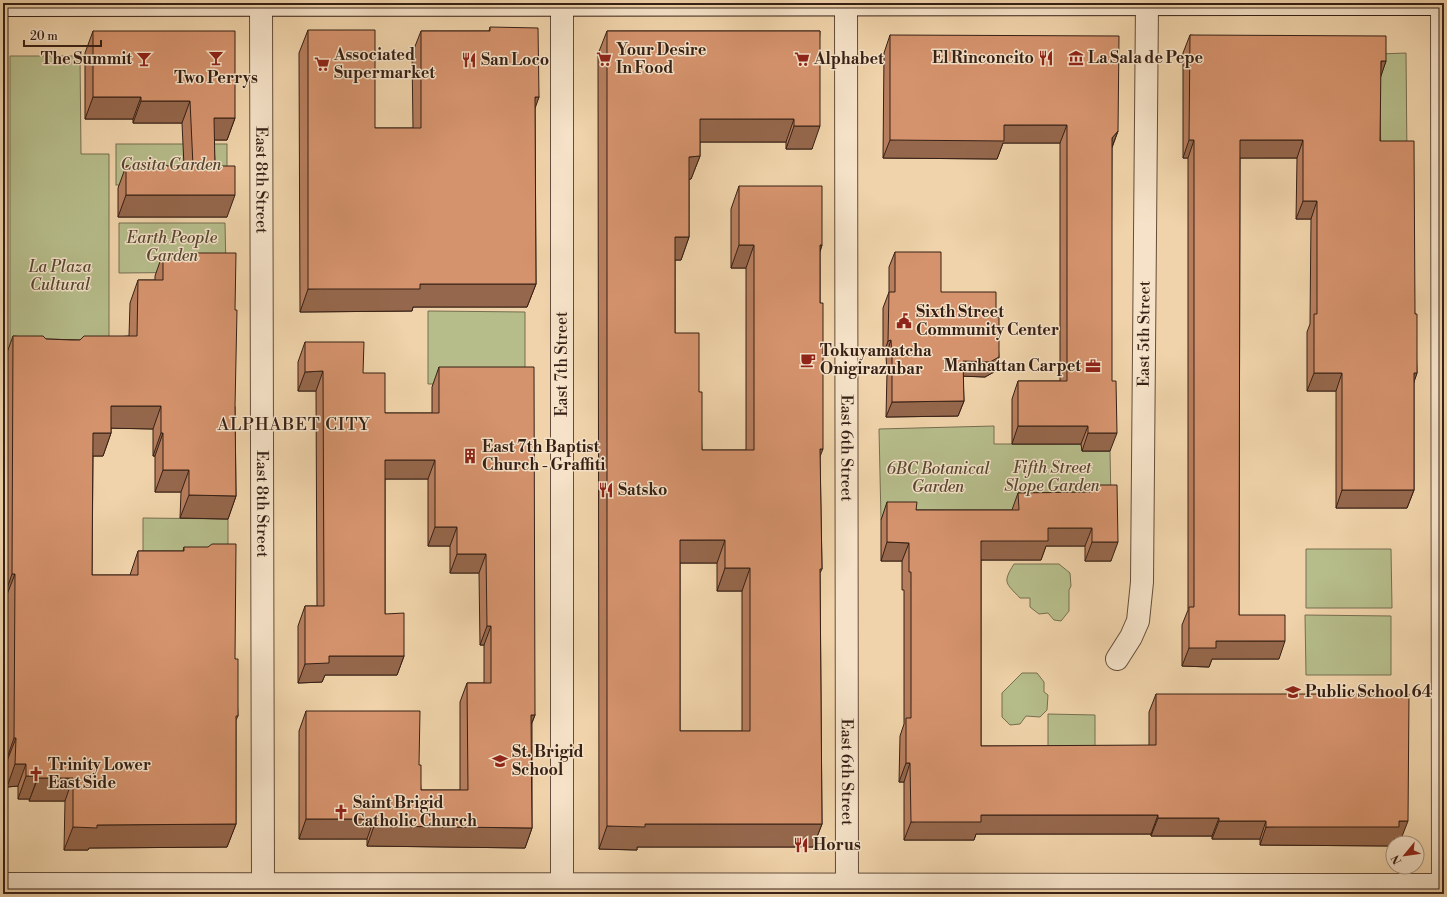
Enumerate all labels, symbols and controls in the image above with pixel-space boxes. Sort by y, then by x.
scale bar [24,22,101,48]
text: 20 m [30,29,58,44]
place label: Your Desire In Food [616,40,707,78]
place label: Associated Supermarket [333,45,435,83]
place label: El Rinconcito [932,48,1034,68]
place label: La Sala de Pepe [1088,48,1204,68]
place label: The Summit [41,49,132,69]
bar icon: Two Perrys [207,49,225,67]
place label: Alphabet [813,49,884,69]
restaurant icon: El Rinconcito [1037,49,1055,67]
museum icon: La Sala de Pepe [1067,49,1085,67]
bar icon: The Summit [135,50,153,68]
place label: San Loco [481,50,549,70]
supermarket icon: Your Desire In Food [595,50,613,68]
supermarket icon: Alphabet [793,50,811,68]
restaurant icon: San Loco [460,51,478,69]
supermarket icon: Associated Supermarket [313,55,331,73]
place label: Two Perrys [174,68,258,88]
street label: East 8th Street [251,126,272,234]
park label: Casita Garden [121,155,222,175]
park label: Earth People Garden [126,228,218,266]
park label: La Plaza Cultural [28,257,91,295]
street label: East 5th Street [1134,280,1155,387]
place label: Sixth Street Community Center [916,302,1059,340]
street label: East 7th Street [552,311,572,417]
public building icon: Sixth Street Community Center [895,312,913,330]
place label: Tokuyamatcha Onigirazubar [820,341,932,379]
cafe icon: Tokuyamatcha Onigirazubar [799,351,817,369]
place label: Manhattan Carpet [944,356,1081,376]
office icon: Manhattan Carpet [1084,357,1102,375]
street label: East 6th Street [836,394,857,502]
district label: ALPHABET CITY [216,414,371,436]
place label: East 7th Baptist Church - Graffiti [482,437,605,475]
building icon: East 7th Baptist Church - Graffiti [461,447,479,465]
street label: East 8th Street [252,450,272,558]
park label: Fifth Street Slope Garden [1004,458,1101,496]
park label: 6BC Botanical Garden [886,459,990,497]
place label: Satsko [618,480,667,500]
restaurant icon: Satsko [597,481,615,499]
place label: Public School 64 [1305,682,1433,702]
school or university icon: Public School 64 [1284,683,1302,701]
street label: East 6th Street [837,718,857,826]
place label: St. Brigid School [512,742,584,780]
school or university icon: St. Brigid School [491,752,509,770]
place label: Trinity Lower East Side [48,755,151,793]
church icon: Trinity Lower East Side [27,765,45,783]
place label: Saint Brigid Catholic Church [353,793,477,831]
church icon: Saint Brigid Catholic Church [332,803,350,821]
place label: Horus [813,835,861,855]
north arrow [1385,835,1425,875]
restaurant icon: Horus [792,836,810,854]
text: N [1389,852,1405,867]

